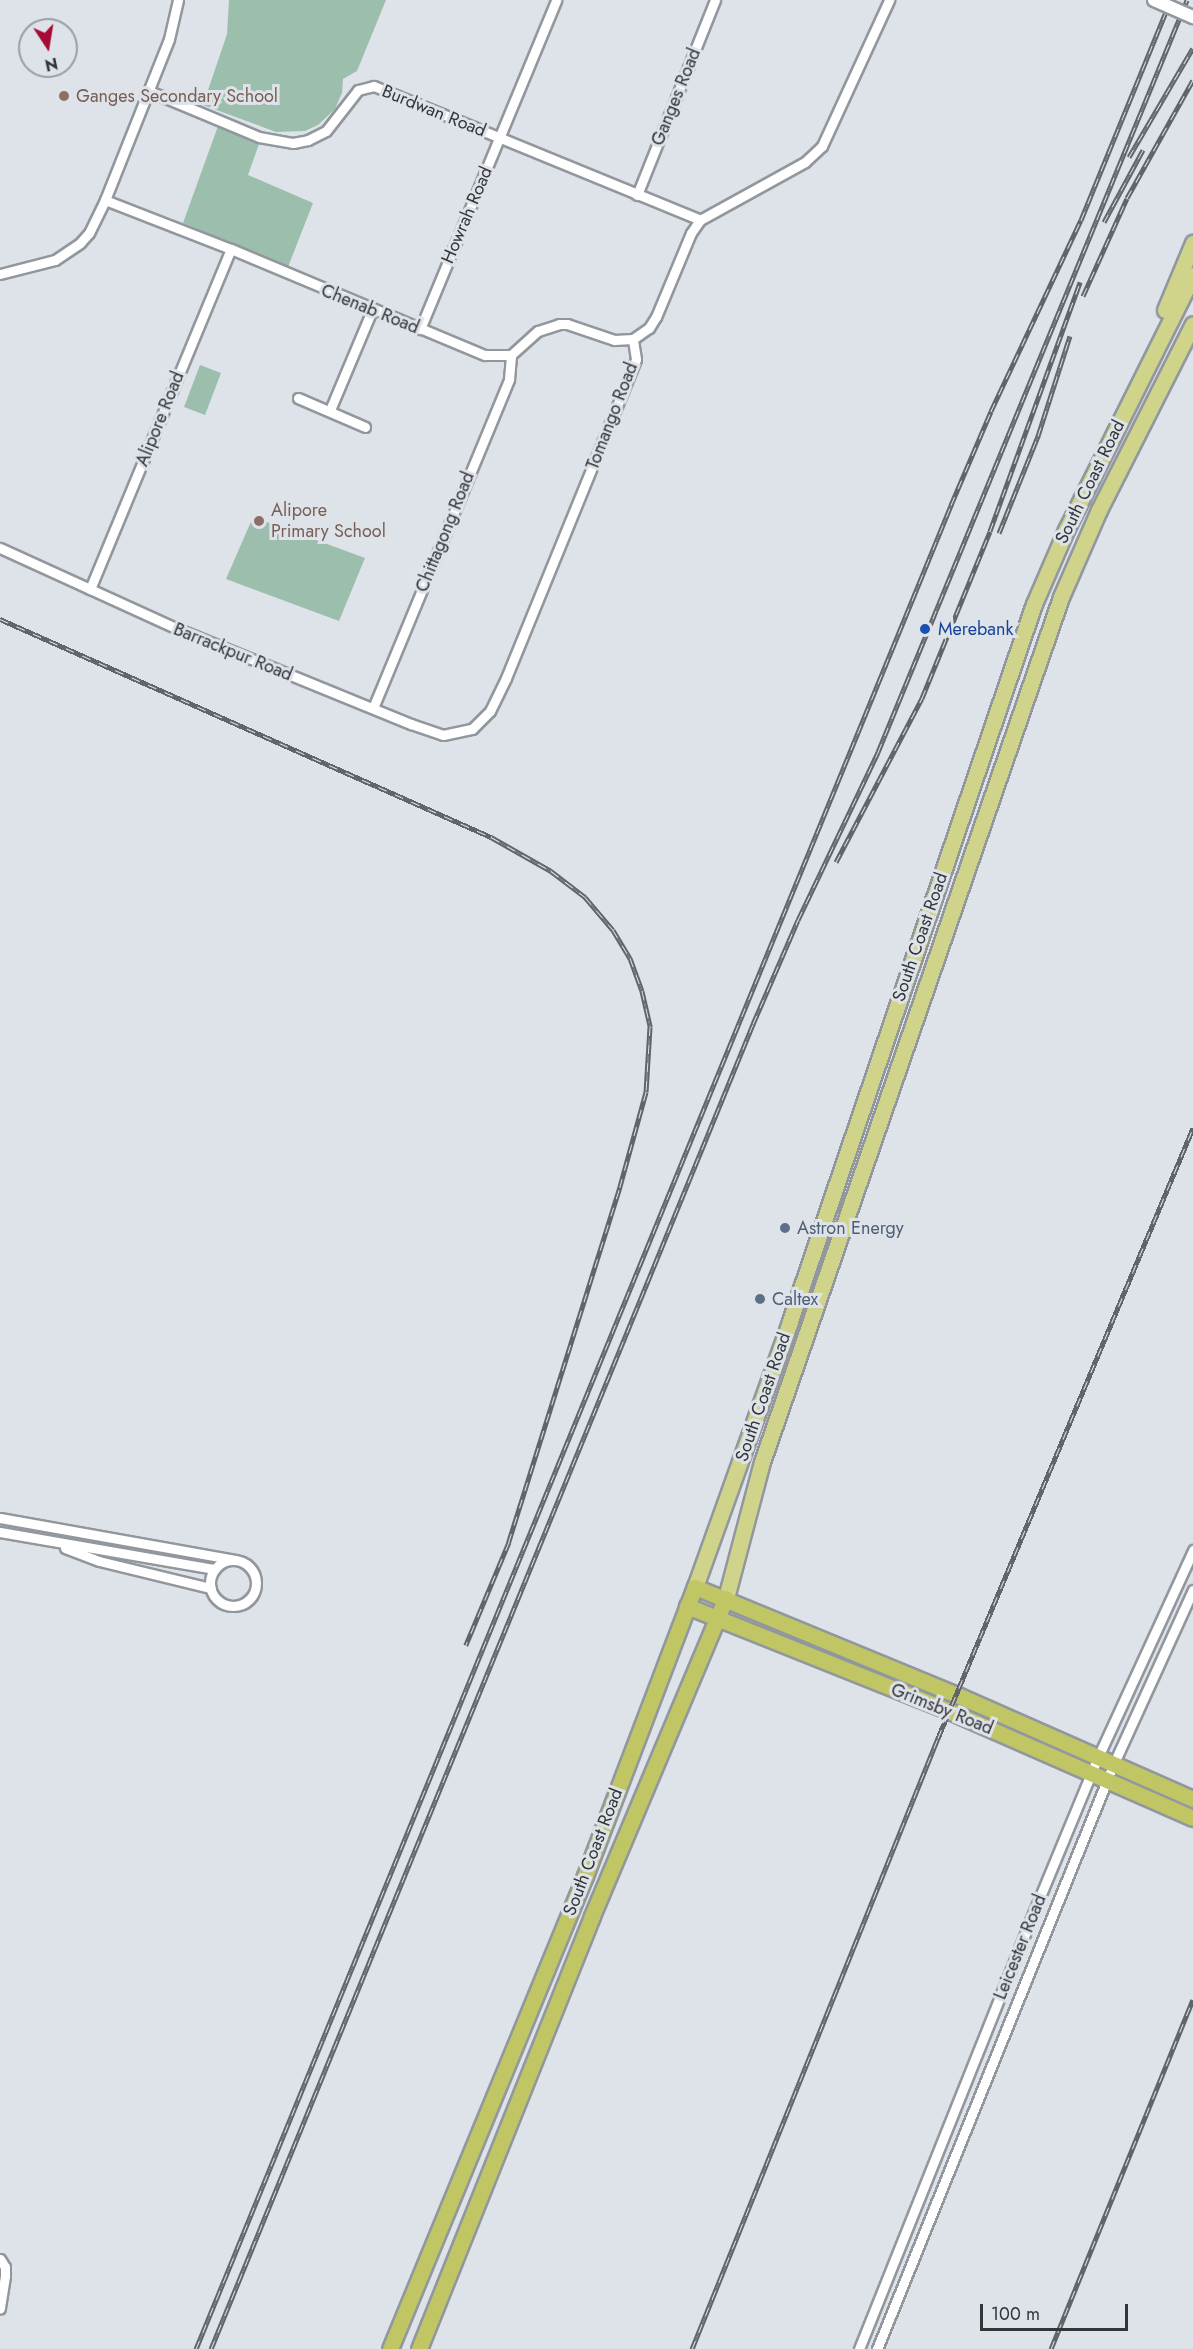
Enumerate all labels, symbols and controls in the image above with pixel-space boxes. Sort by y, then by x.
north arrow [18,18,78,78]
street label: Ganges Road [647,45,705,149]
text: N [43,52,60,77]
street label: Burdwan Road [379,80,489,142]
place label: Ganges Secondary School [76,85,278,107]
marker: Ganges Secondary School [57,89,71,103]
street label: Howrah Road [437,163,497,267]
street label: Chenab Road [318,280,422,338]
street label: Tomango Road [582,359,642,473]
street label: Alipore Road [131,369,189,469]
street label: South Coast Road [1051,417,1129,547]
street label: Chittagong Road [411,469,479,595]
place label: Alipore Primary School [271,500,386,542]
marker: Alipore Primary School [252,514,266,528]
street label: Barrackpur Road [170,618,296,686]
place label: Merebank [938,618,1013,640]
marker: Merebank [916,620,934,638]
street label: South Coast Road [888,870,952,1004]
place label: Astron Energy [797,1217,904,1239]
marker: Astron Energy [778,1221,792,1235]
place label: Caltex [772,1288,818,1310]
marker: Caltex [753,1292,767,1306]
street label: South Coast Road [731,1330,795,1464]
street label: Grimsby Road [888,1679,996,1739]
street label: South Coast Road [559,1785,627,1919]
street label: Leicester Road [989,1891,1051,2003]
scale bar [983,2292,1132,2330]
text: 100 m [991,2301,1040,2327]

